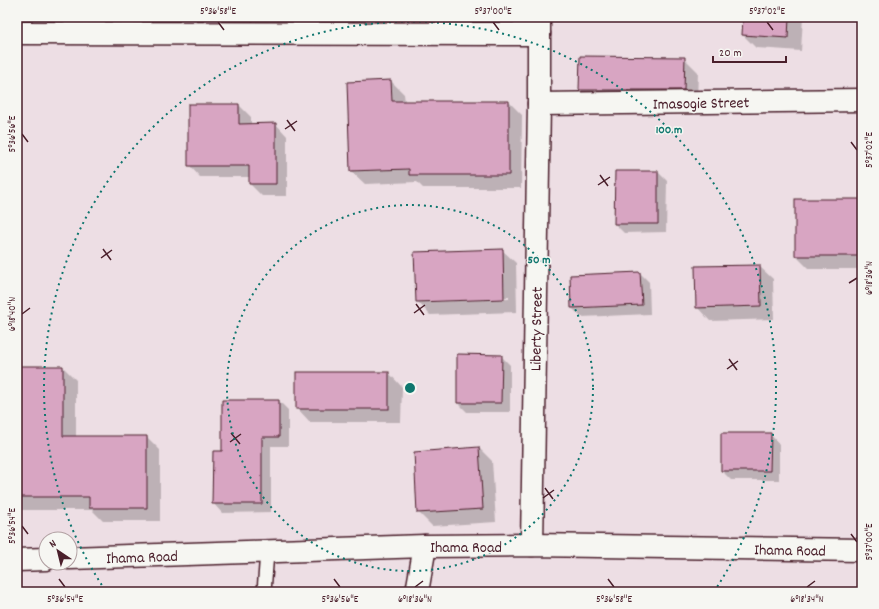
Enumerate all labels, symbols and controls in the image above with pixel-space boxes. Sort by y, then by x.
text: 5°36'58"E [200,5,236,19]
text: 5°37'00"E [474,5,512,19]
text: 5°37'02"E [749,5,785,19]
scale bar [713,38,786,64]
text: 20 m [719,45,742,62]
street label: Imasogie Street [652,92,750,117]
text: 5°36'56"E [6,115,20,152]
text: 100 m [656,122,682,139]
text: 5°37'02"E [863,132,877,168]
text: 50 m [527,252,551,269]
text: 6°18'36"N [863,261,877,295]
street label: Liberty Street [525,287,550,371]
text: 6°18'40"N [6,297,20,331]
centre of rings [403,381,417,395]
text: 5°36'54"E [6,508,20,544]
text: 5°37'00"E [863,523,877,561]
north arrow [38,531,78,571]
text: N [47,536,61,553]
street label: Ihama Road [430,537,502,560]
street label: Ihama Road [754,539,826,564]
street label: Ihama Road [106,546,178,571]
text: 5°36'54"E [47,593,83,607]
text: 5°36'56"E [322,593,359,607]
text: 6°18'36"N [398,593,432,607]
text: 5°36'58"E [596,593,632,607]
text: 6°18'34"N [790,593,824,607]

